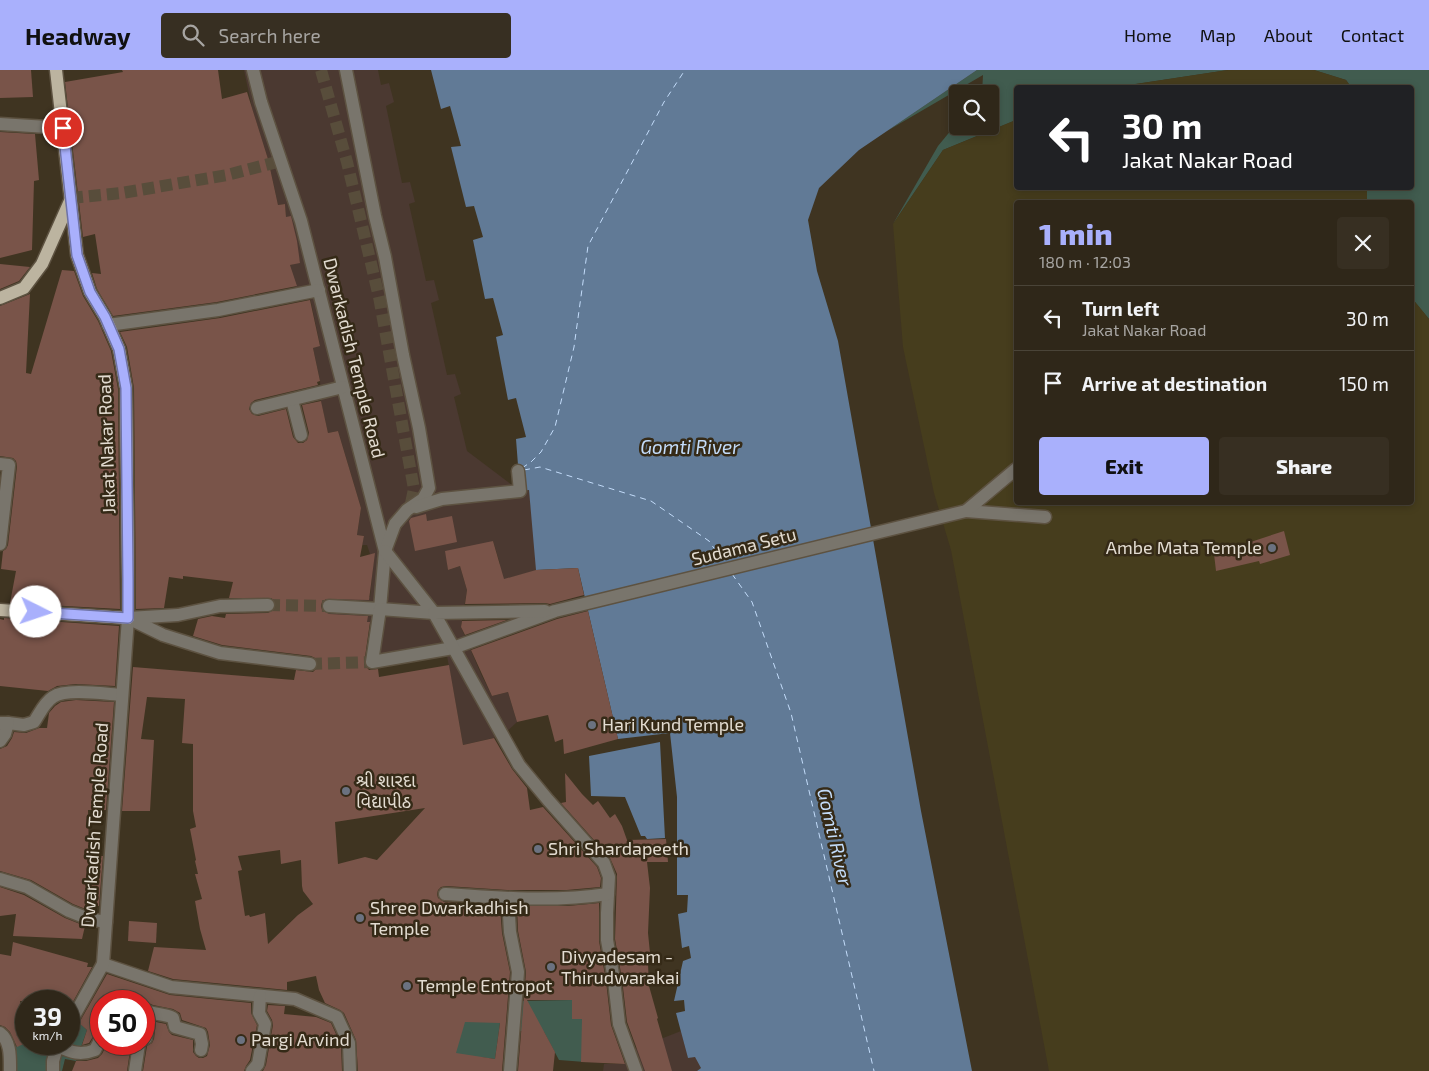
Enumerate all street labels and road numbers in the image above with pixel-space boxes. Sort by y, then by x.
street label: Dwarkadish Temple Road [319,255,391,460]
street label: Jakat Nakar Road [93,374,119,514]
street label: Sudama Setu [689,522,798,570]
street label: Dwarkadish Temple Road [76,722,112,928]

